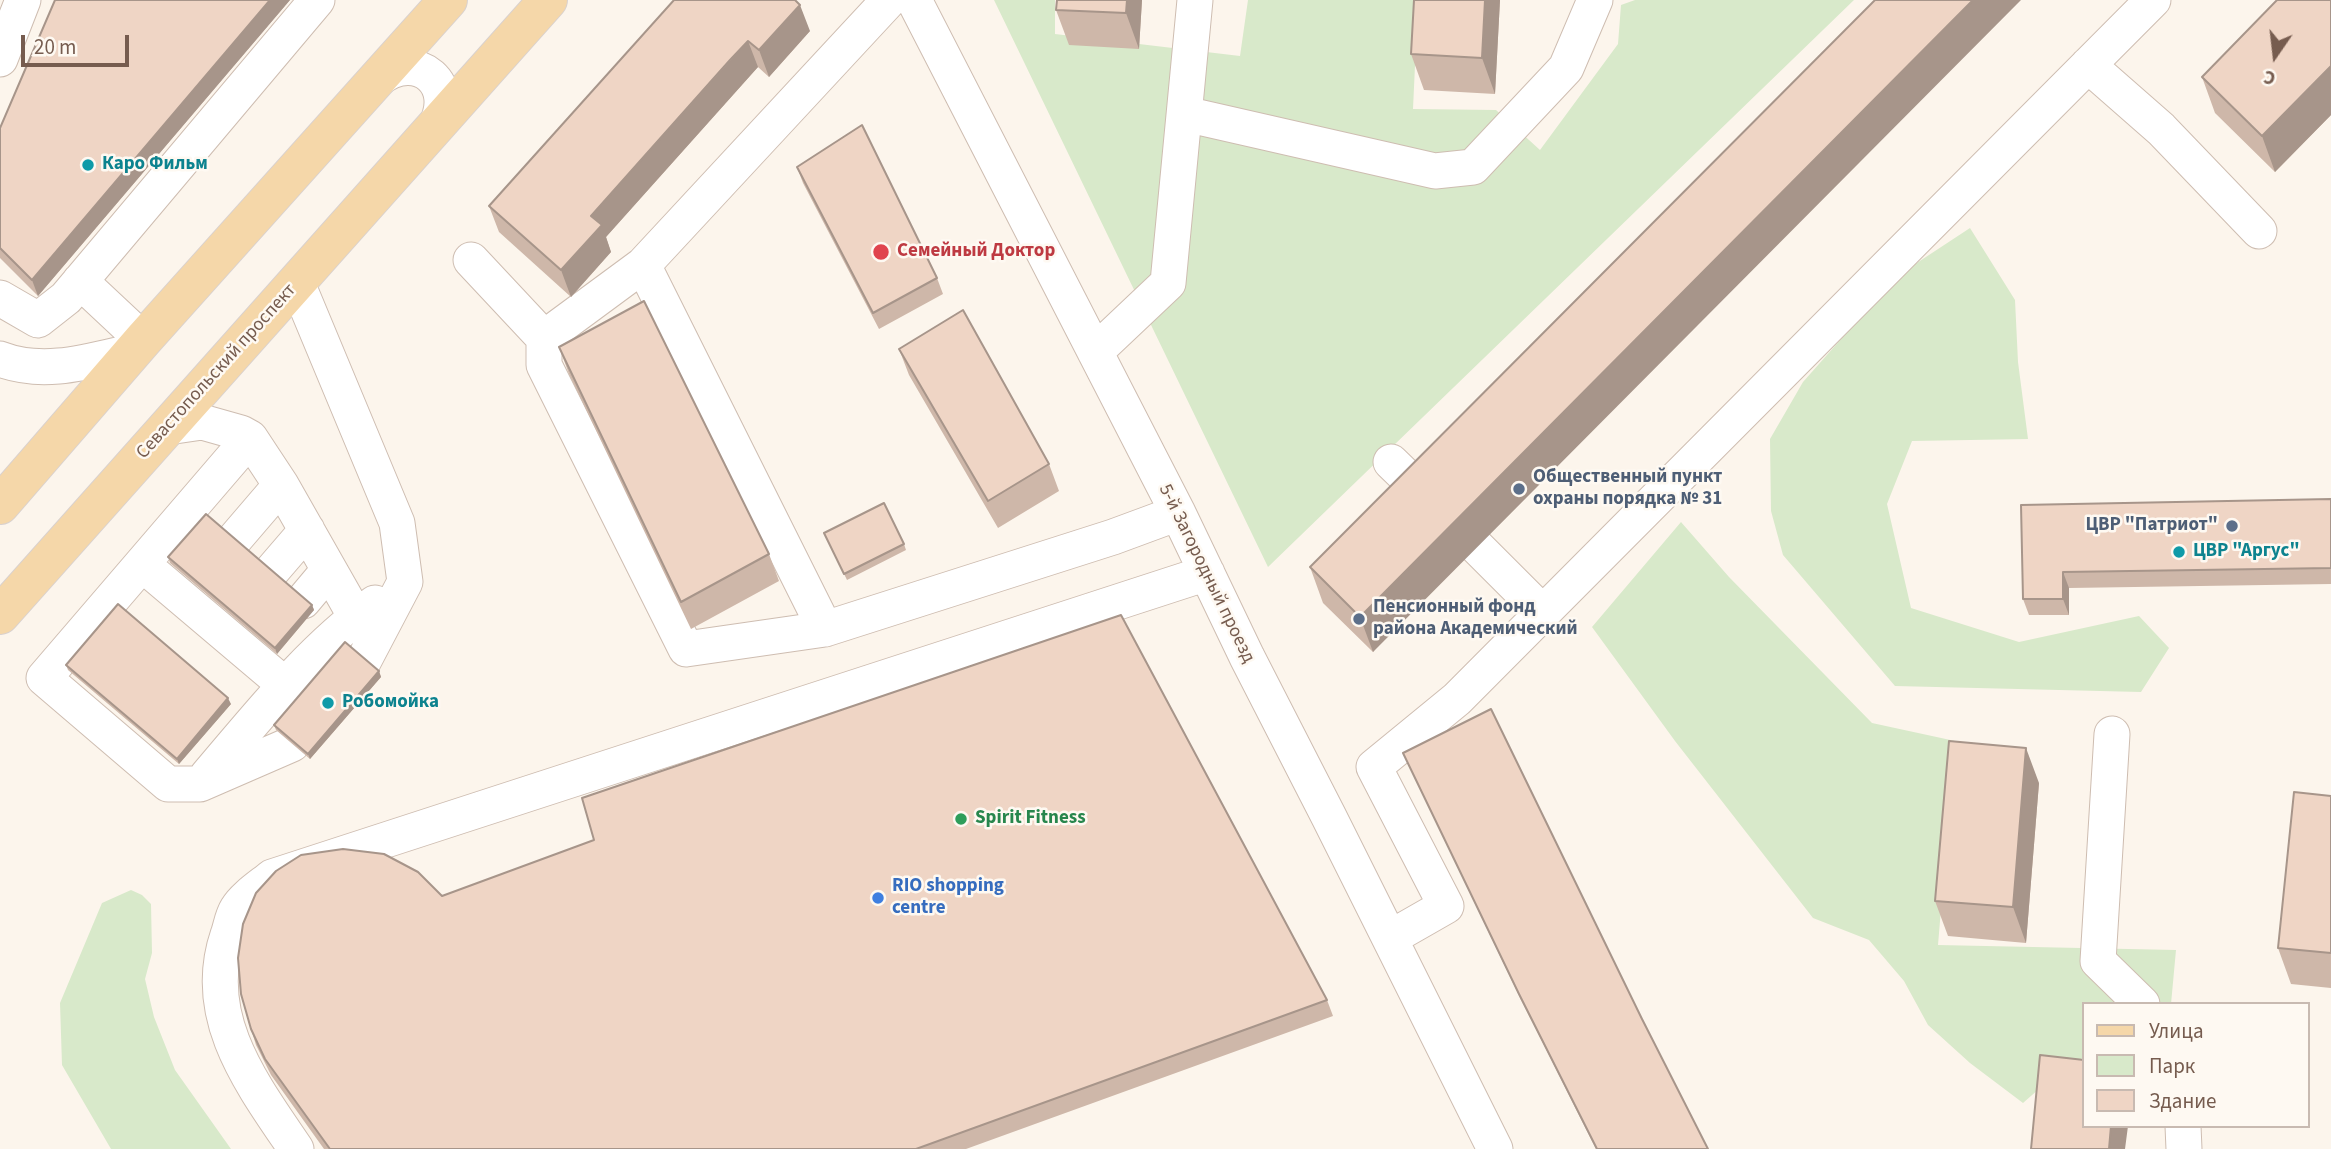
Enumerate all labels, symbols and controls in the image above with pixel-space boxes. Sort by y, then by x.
scale bar [24,21,133,65]
north arrow [2240,21,2310,91]
text: 20 m [34,32,76,62]
text: С [2261,62,2278,91]
place label: Каро Фильм [102,154,208,176]
marker: Каро Фильм [80,157,96,173]
place label: Семейный Доктор [897,241,1055,263]
marker: Семейный Доктор [871,242,891,262]
street label: Севастопольский проспект [132,280,302,464]
place label: Общественный пункт охраны порядка № 31 [1533,467,1722,511]
street label: 5-й Загородный проезд [1153,481,1259,667]
marker: Общественный пункт охраны порядка № 31 [1511,481,1527,497]
place label: ЦВР "Патриот" [2085,515,2218,537]
marker: ЦВР "Патриот" [2224,518,2240,534]
place label: ЦВР "Аргус" [2193,541,2300,563]
marker: ЦВР "Аргус" [2171,544,2187,560]
place label: Пенсионный фонд района Академический [1373,597,1578,641]
marker: Пенсионный фонд района Академический [1351,611,1367,627]
place label: Робомойка [342,692,439,714]
marker: Робомойка [320,695,336,711]
place label: Spirit Fitness [975,808,1086,830]
marker: Spirit Fitness [953,811,969,827]
place label: RIO shopping centre [892,876,1004,920]
marker: RIO shopping centre [870,890,886,906]
legend [2082,1002,2310,1128]
text: Улица [2149,1016,2204,1046]
text: Парк [2149,1051,2195,1081]
text: Здание [2149,1086,2217,1116]

